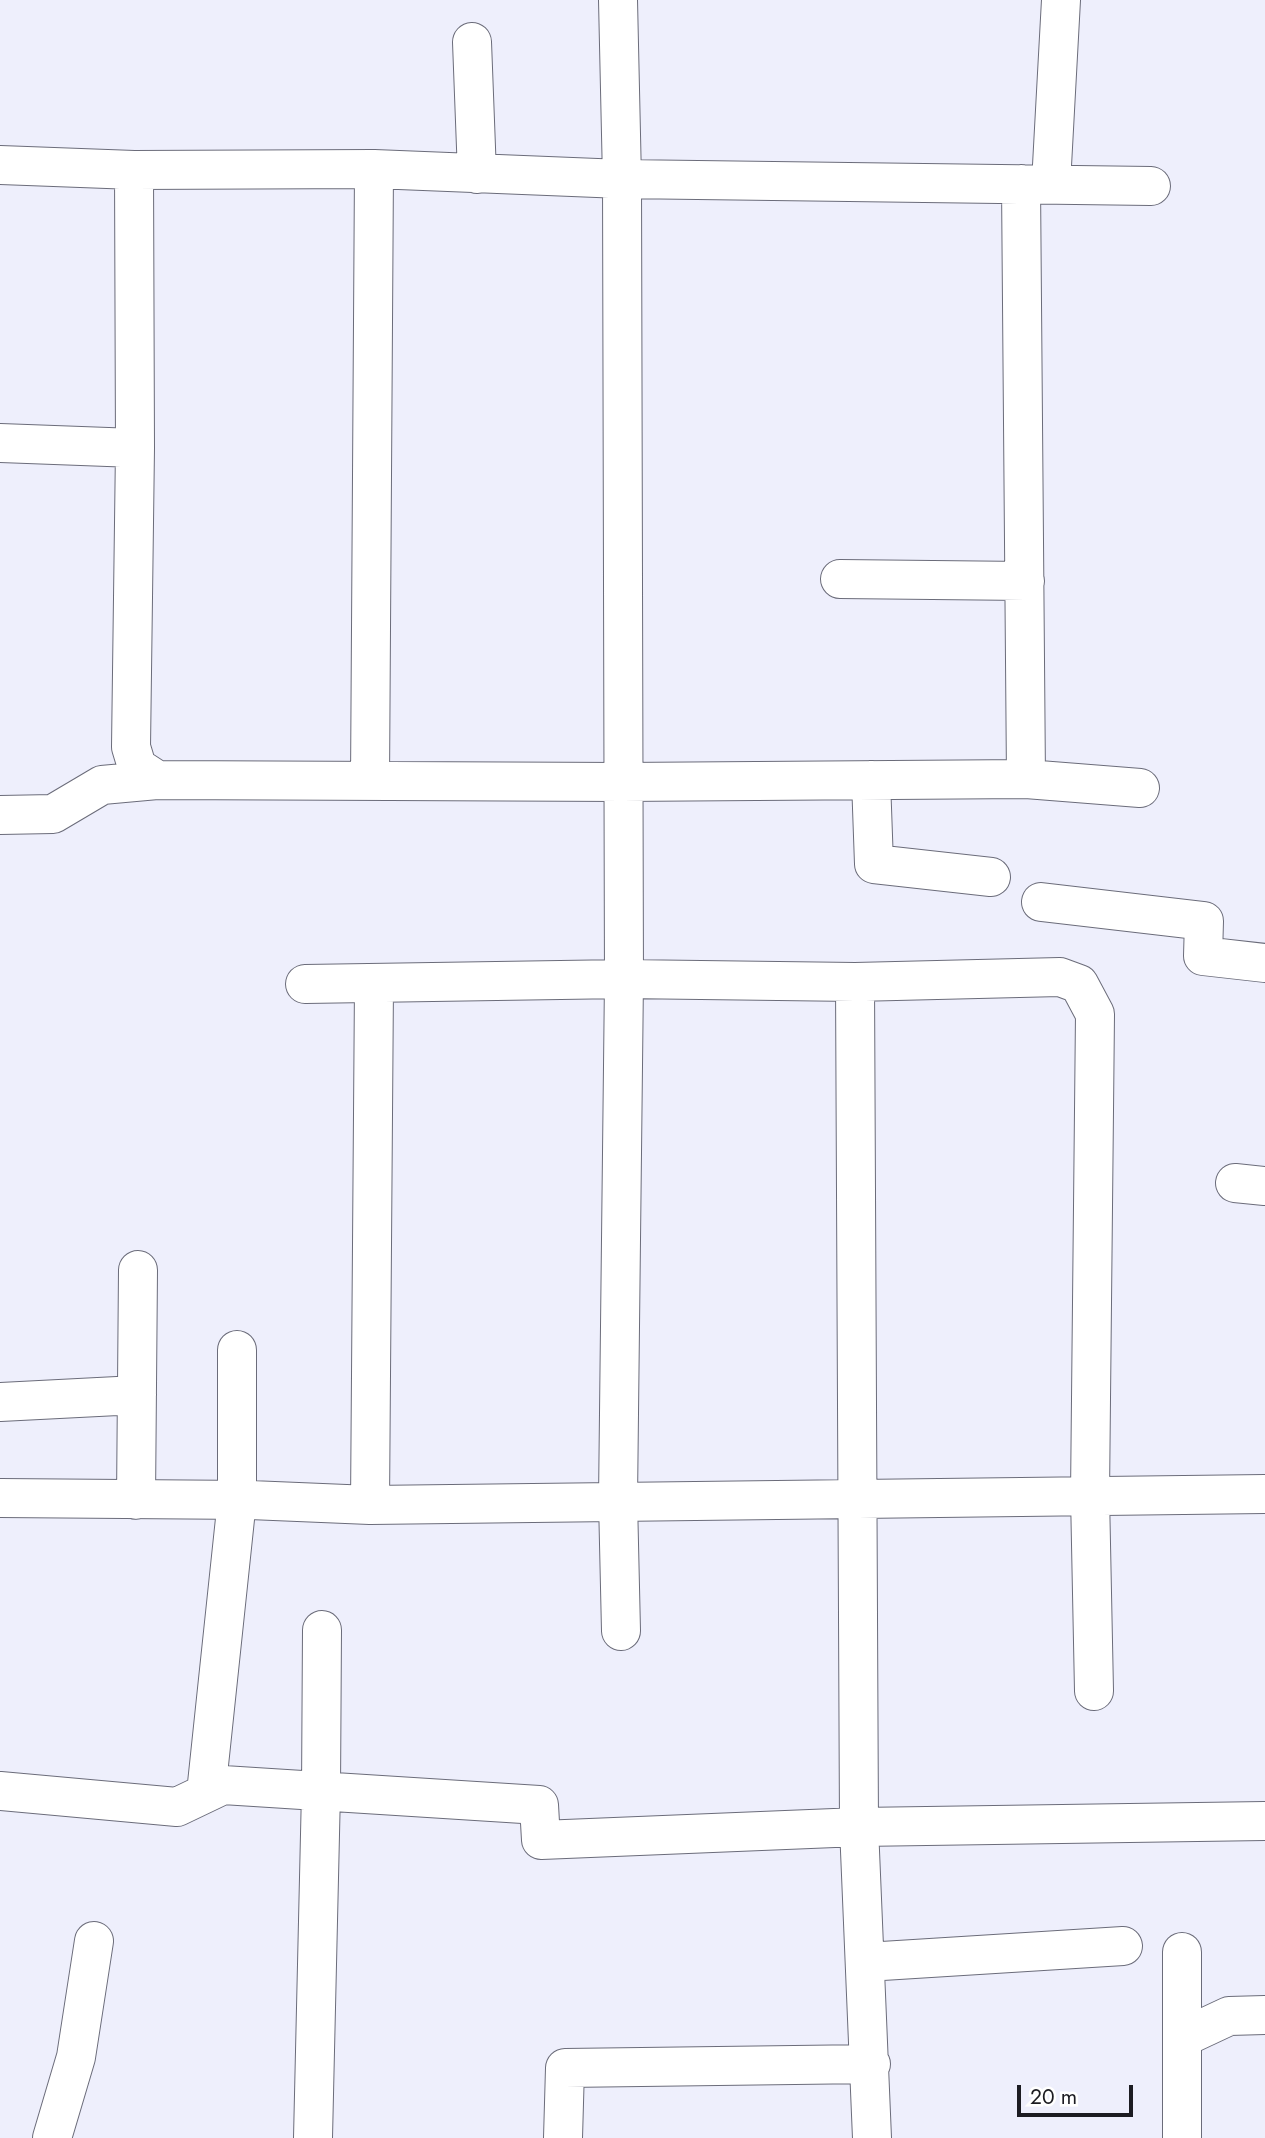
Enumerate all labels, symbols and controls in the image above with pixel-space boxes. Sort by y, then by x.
scale bar [1020,2072,1136,2116]
text: 20 m [1030,2082,1077,2112]

